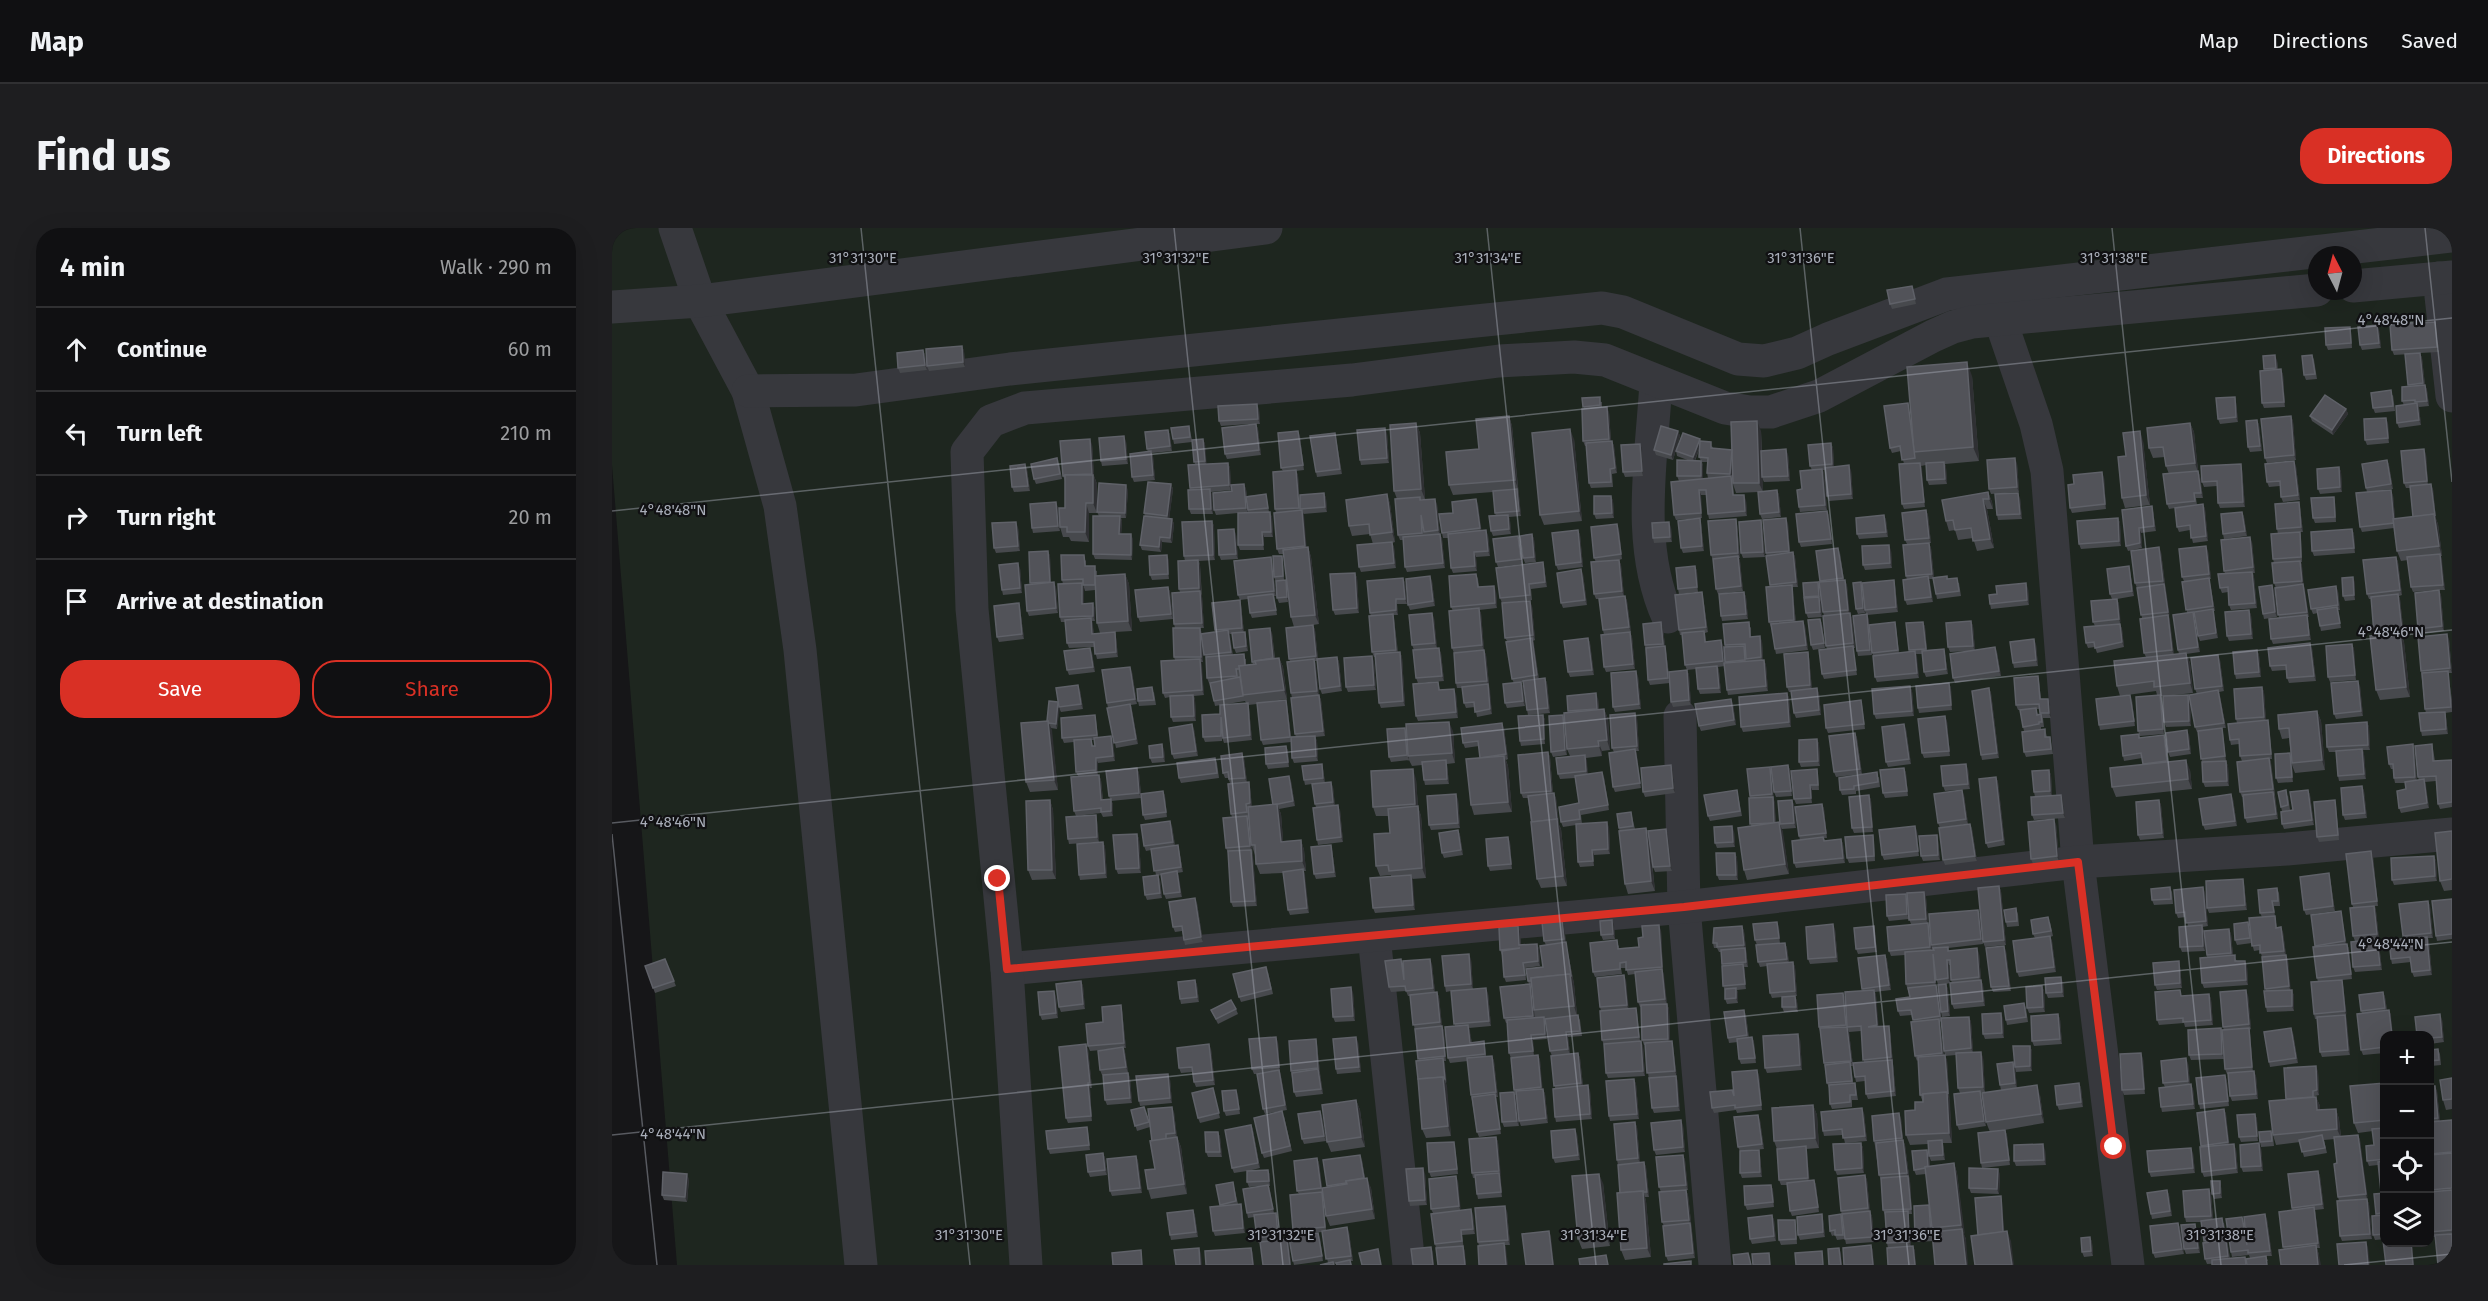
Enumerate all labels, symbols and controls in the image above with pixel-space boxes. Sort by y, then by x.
text: Map [30,25,84,58]
text: Map [2199,28,2239,54]
text: Directions [2272,28,2368,54]
text: Saved [2401,28,2458,54]
button: Directions [2300,128,2452,184]
text: Find us [36,131,171,181]
north arrow [2308,246,2362,300]
text: 31°31'30"E [829,249,897,267]
text: 31°31'32"E [1142,249,1210,267]
text: 31°31'34"E [1455,249,1522,267]
text: 31°31'36"E [1767,249,1835,267]
text: 31°31'38"E [2080,249,2148,267]
text: 4 min [60,252,125,283]
text: Walk · 290 m [440,255,552,279]
text: 4°48'48"N [2358,311,2424,329]
icon: ahead [60,333,93,366]
text: Continue [117,336,207,363]
text: 60 m [508,337,552,361]
icon: left [60,417,93,450]
text: Turn left [117,420,202,447]
text: 210 m [500,421,552,445]
icon: right [60,501,93,534]
text: 4°48'48"N [640,501,706,519]
text: Turn right [117,504,216,531]
text: 20 m [509,505,552,529]
icon: arrive [60,585,93,618]
text: Arrive at destination [117,588,324,615]
text: 4°48'46"N [2358,623,2424,641]
button: Save [60,660,300,718]
button: Share [312,660,552,718]
text: 4°48'46"N [640,813,706,831]
route end [984,865,1010,891]
text: 4°48'44"N [2358,935,2424,953]
map controls [2380,1031,2434,1247]
button: + [2380,1031,2434,1085]
button: − [2380,1085,2434,1139]
text: 4°48'44"N [640,1125,706,1143]
route start [2100,1133,2126,1159]
button: locate [2380,1139,2434,1193]
button: layers [2380,1193,2434,1247]
text: 31°31'30"E [935,1226,1003,1244]
text: 31°31'32"E [1247,1226,1315,1244]
text: 31°31'34"E [1561,1226,1628,1244]
text: 31°31'36"E [1873,1226,1941,1244]
text: 31°31'38"E [2186,1226,2254,1244]

